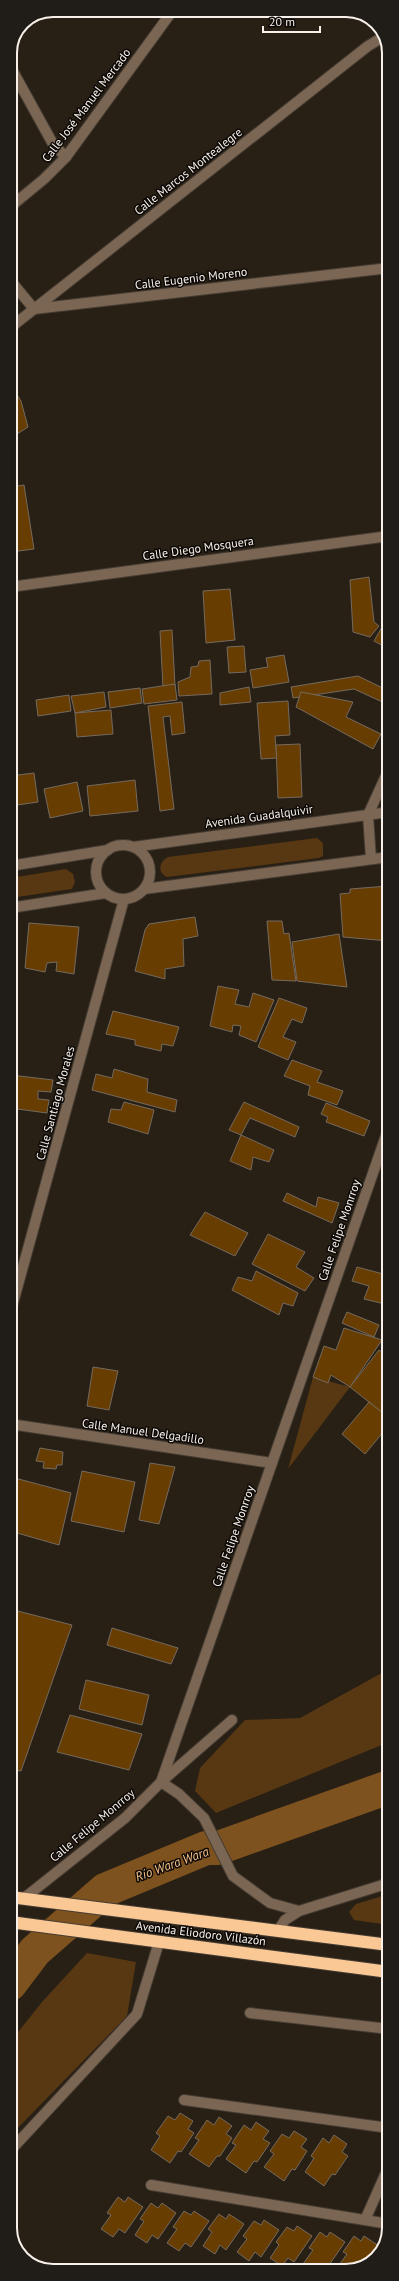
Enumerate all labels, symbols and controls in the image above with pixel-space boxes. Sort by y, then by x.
scale bar [263,8,320,34]
text: 20 m [269,14,295,29]
street label: Calle José Manuel Mercado [38,45,134,165]
street label: Calle Marcos Montealegre [131,124,245,218]
street label: Calle Eugenio Moreno [134,264,248,292]
street label: Calle Diego Mosquera [141,533,255,563]
street label: Avenida Guadalquivir [204,801,314,831]
street label: Calle Santiago Morales [33,1044,77,1162]
street label: Calle Felipe Monrroy [315,1177,364,1283]
street label: Calle Manuel Delgadillo [81,1415,205,1447]
street label: Calle Felipe Monrroy [209,1483,258,1589]
street label: Calle Felipe Monrroy [46,1785,138,1865]
water label: Río Wara Wara [133,1843,212,1885]
street label: Avenida Eliodoro Villazón [135,1918,267,1948]

